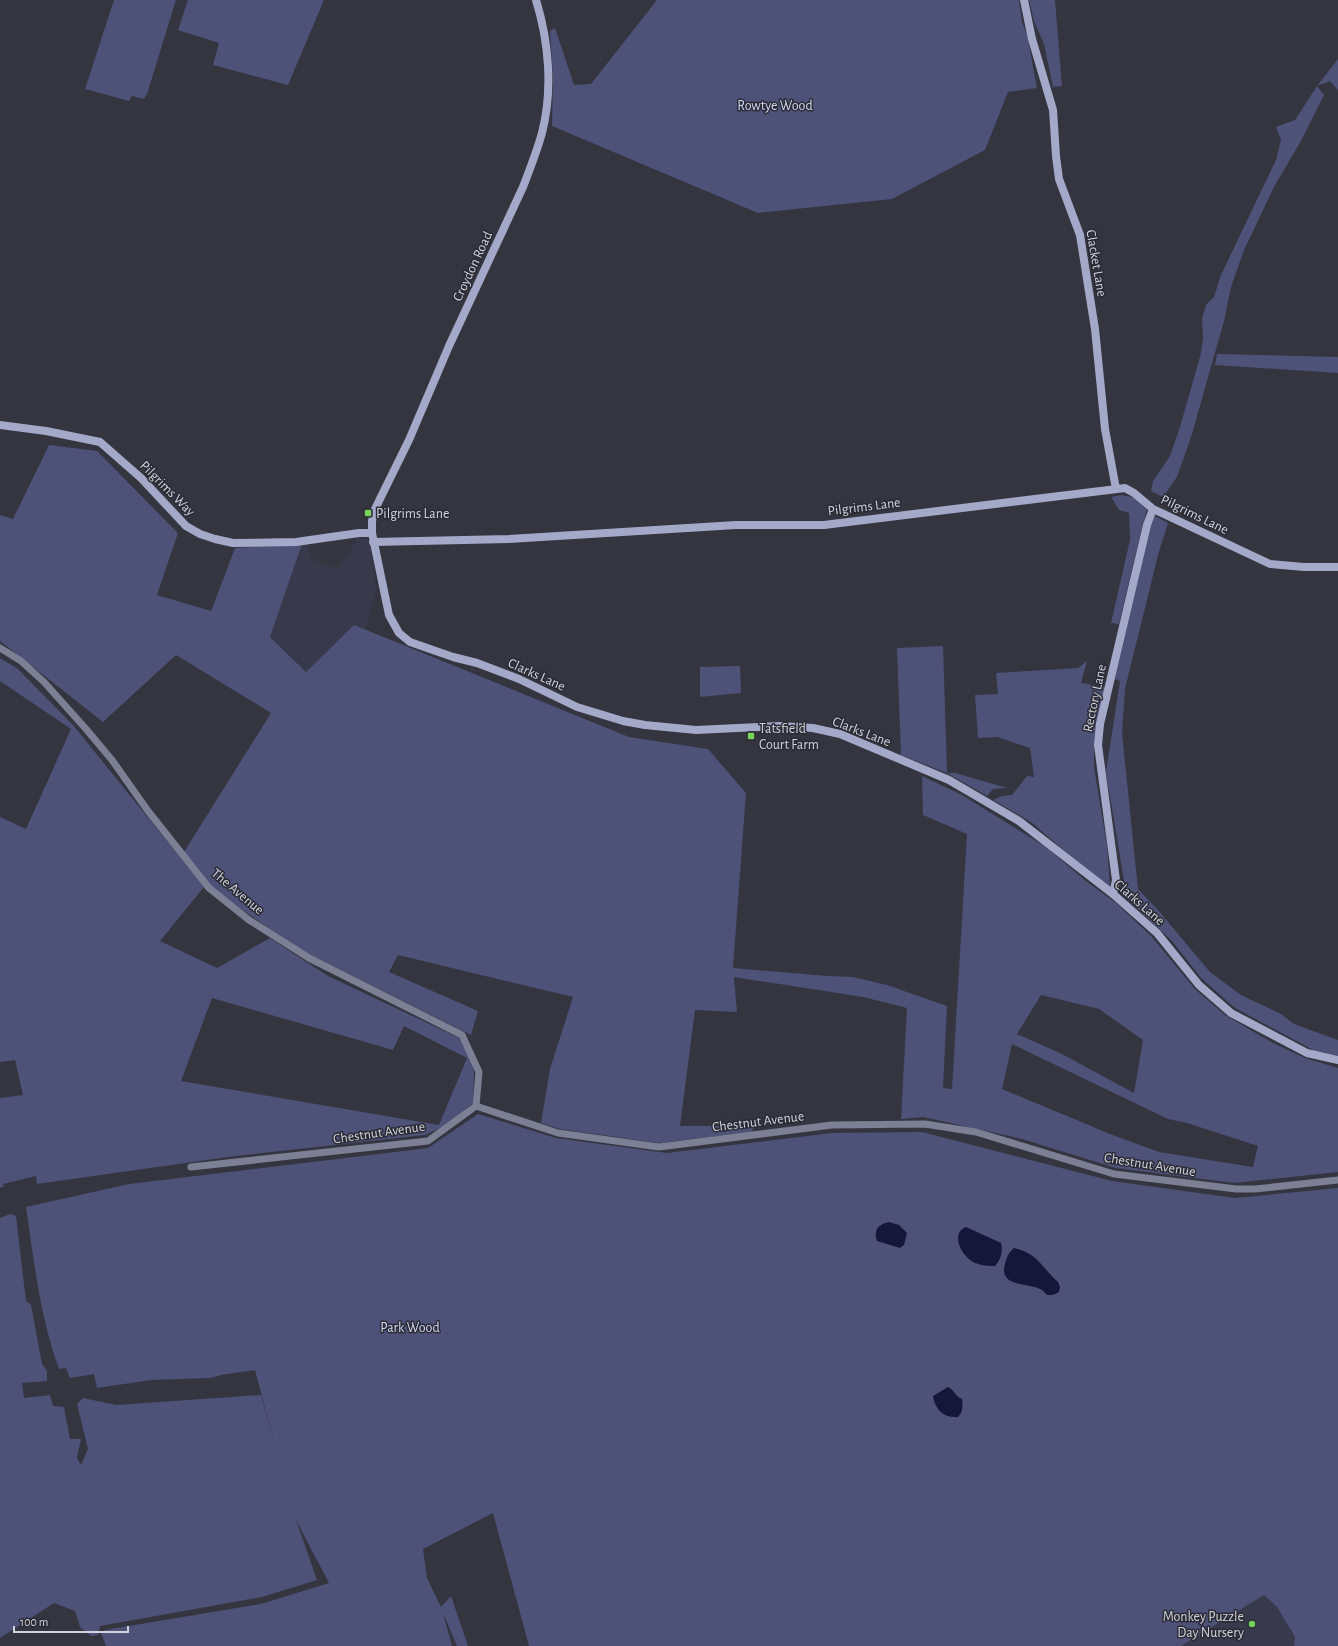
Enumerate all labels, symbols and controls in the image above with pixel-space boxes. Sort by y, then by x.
park label: Rowtye Wood [737,99,813,113]
street label: Croydon Road [451,229,495,304]
street label: Clacket Lane [1083,229,1109,298]
street label: Pilgrims Way [137,458,198,519]
street label: Pilgrims Lane [1159,493,1231,537]
street label: Pilgrims Lane [827,496,901,518]
place label: Pilgrims Lane [376,507,449,521]
marker: Pilgrims Lane [363,508,373,518]
street label: Clarks Lane [506,656,567,694]
street label: Rectory Lane [1081,663,1109,733]
street label: Clarks Lane [831,714,893,749]
place label: Tatsfield Court Farm [759,722,819,752]
marker: Tatsfield Court Farm [746,731,756,741]
street label: The Avenue [209,866,266,918]
street label: Clarks Lane [1112,877,1167,928]
street label: Chestnut Avenue [711,1109,805,1135]
street label: Chestnut Avenue [332,1120,426,1146]
street label: Chestnut Avenue [1103,1151,1197,1179]
park label: Park Wood [380,1321,440,1335]
scale bar [14,1608,128,1634]
place label: Monkey Puzzle Day Nursery [1163,1610,1244,1640]
text: 100 m [20,1616,48,1628]
marker: Monkey Puzzle Day Nursery [1247,1619,1257,1629]

